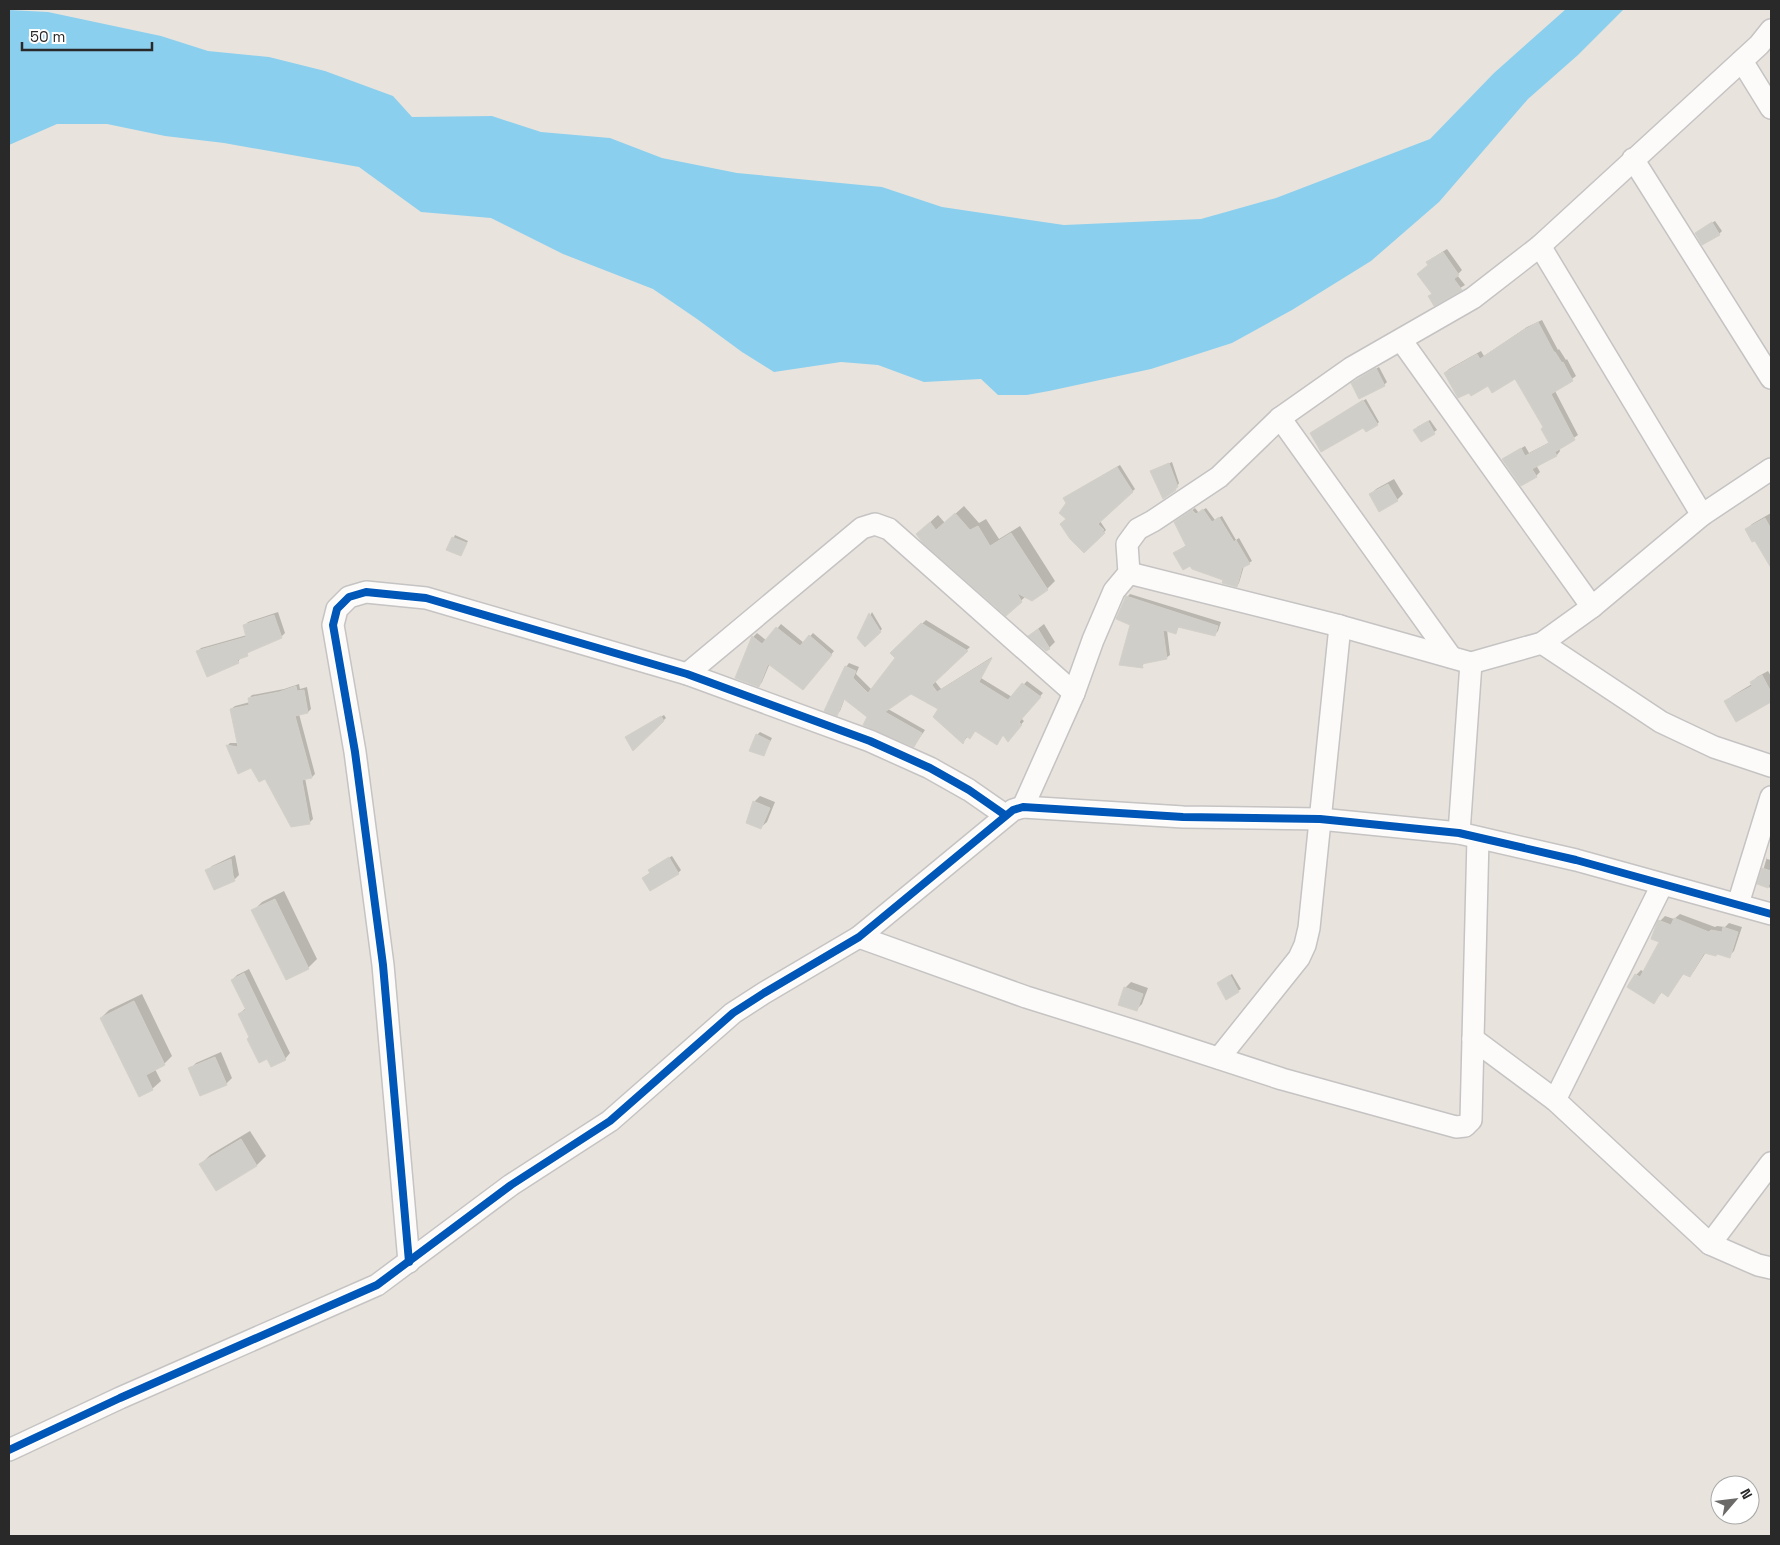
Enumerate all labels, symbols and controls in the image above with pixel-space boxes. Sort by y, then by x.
scale bar [22,20,152,52]
text: 50 m [30,27,65,46]
north arrow [1710,1475,1760,1525]
text: N [1736,1486,1757,1502]

